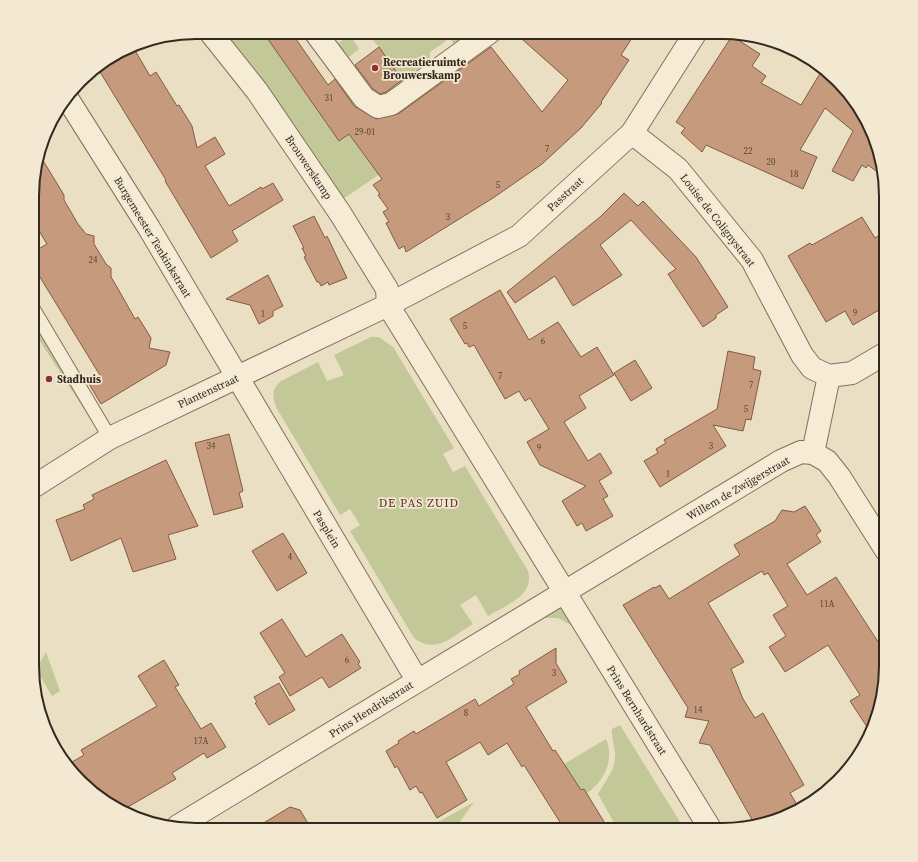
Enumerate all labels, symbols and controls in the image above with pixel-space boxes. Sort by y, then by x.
place label: Recreatieruimte Brouwerskamp [383,55,466,83]
marker: Recreatieruimte Brouwerskamp [370,63,380,73]
house number: 31 [324,92,334,104]
house number: 29-01 [355,126,375,138]
street label: Brouwerskamp [282,132,336,202]
house number: 7 [545,143,550,155]
house number: 22 [743,145,753,157]
house number: 20 [766,156,776,168]
house number: 18 [789,168,799,180]
street label: Louise de Colignystraat [677,171,759,270]
street label: Passtraat [544,173,587,215]
street label: Burgemeester Tenkinkstraat [110,174,195,301]
house number: 5 [496,179,501,191]
house number: 3 [446,211,451,223]
house number: 24 [88,254,98,266]
house number: 9 [853,307,858,319]
house number: 1 [261,308,265,320]
house number: 5 [463,320,468,332]
house number: 6 [541,335,546,347]
house number: 7 [498,370,503,382]
street label: Plantenstraat [175,371,241,412]
place label: Stadhuis [57,372,101,387]
marker: Stadhuis [44,374,54,384]
house number: 7 [749,379,754,391]
house number: 5 [744,403,749,415]
house number: 34 [206,440,216,452]
house number: 3 [709,440,714,452]
house number: 9 [537,442,542,454]
street label: Willem de Zwijgerstraat [684,453,793,524]
house number: 1 [666,468,670,480]
district label: DE PAS ZUID [379,495,459,511]
street label: Pasplein [309,507,344,551]
house number: 4 [288,551,293,563]
house number: 11A [820,598,835,610]
house number: 6 [345,654,350,666]
street label: Prins Bernhardstraat [603,663,670,758]
house number: 3 [552,667,557,679]
street label: Prins Hendrikstraat [326,677,417,741]
house number: 14 [693,704,703,716]
house number: 8 [464,707,469,719]
house number: 17A [194,735,209,747]

